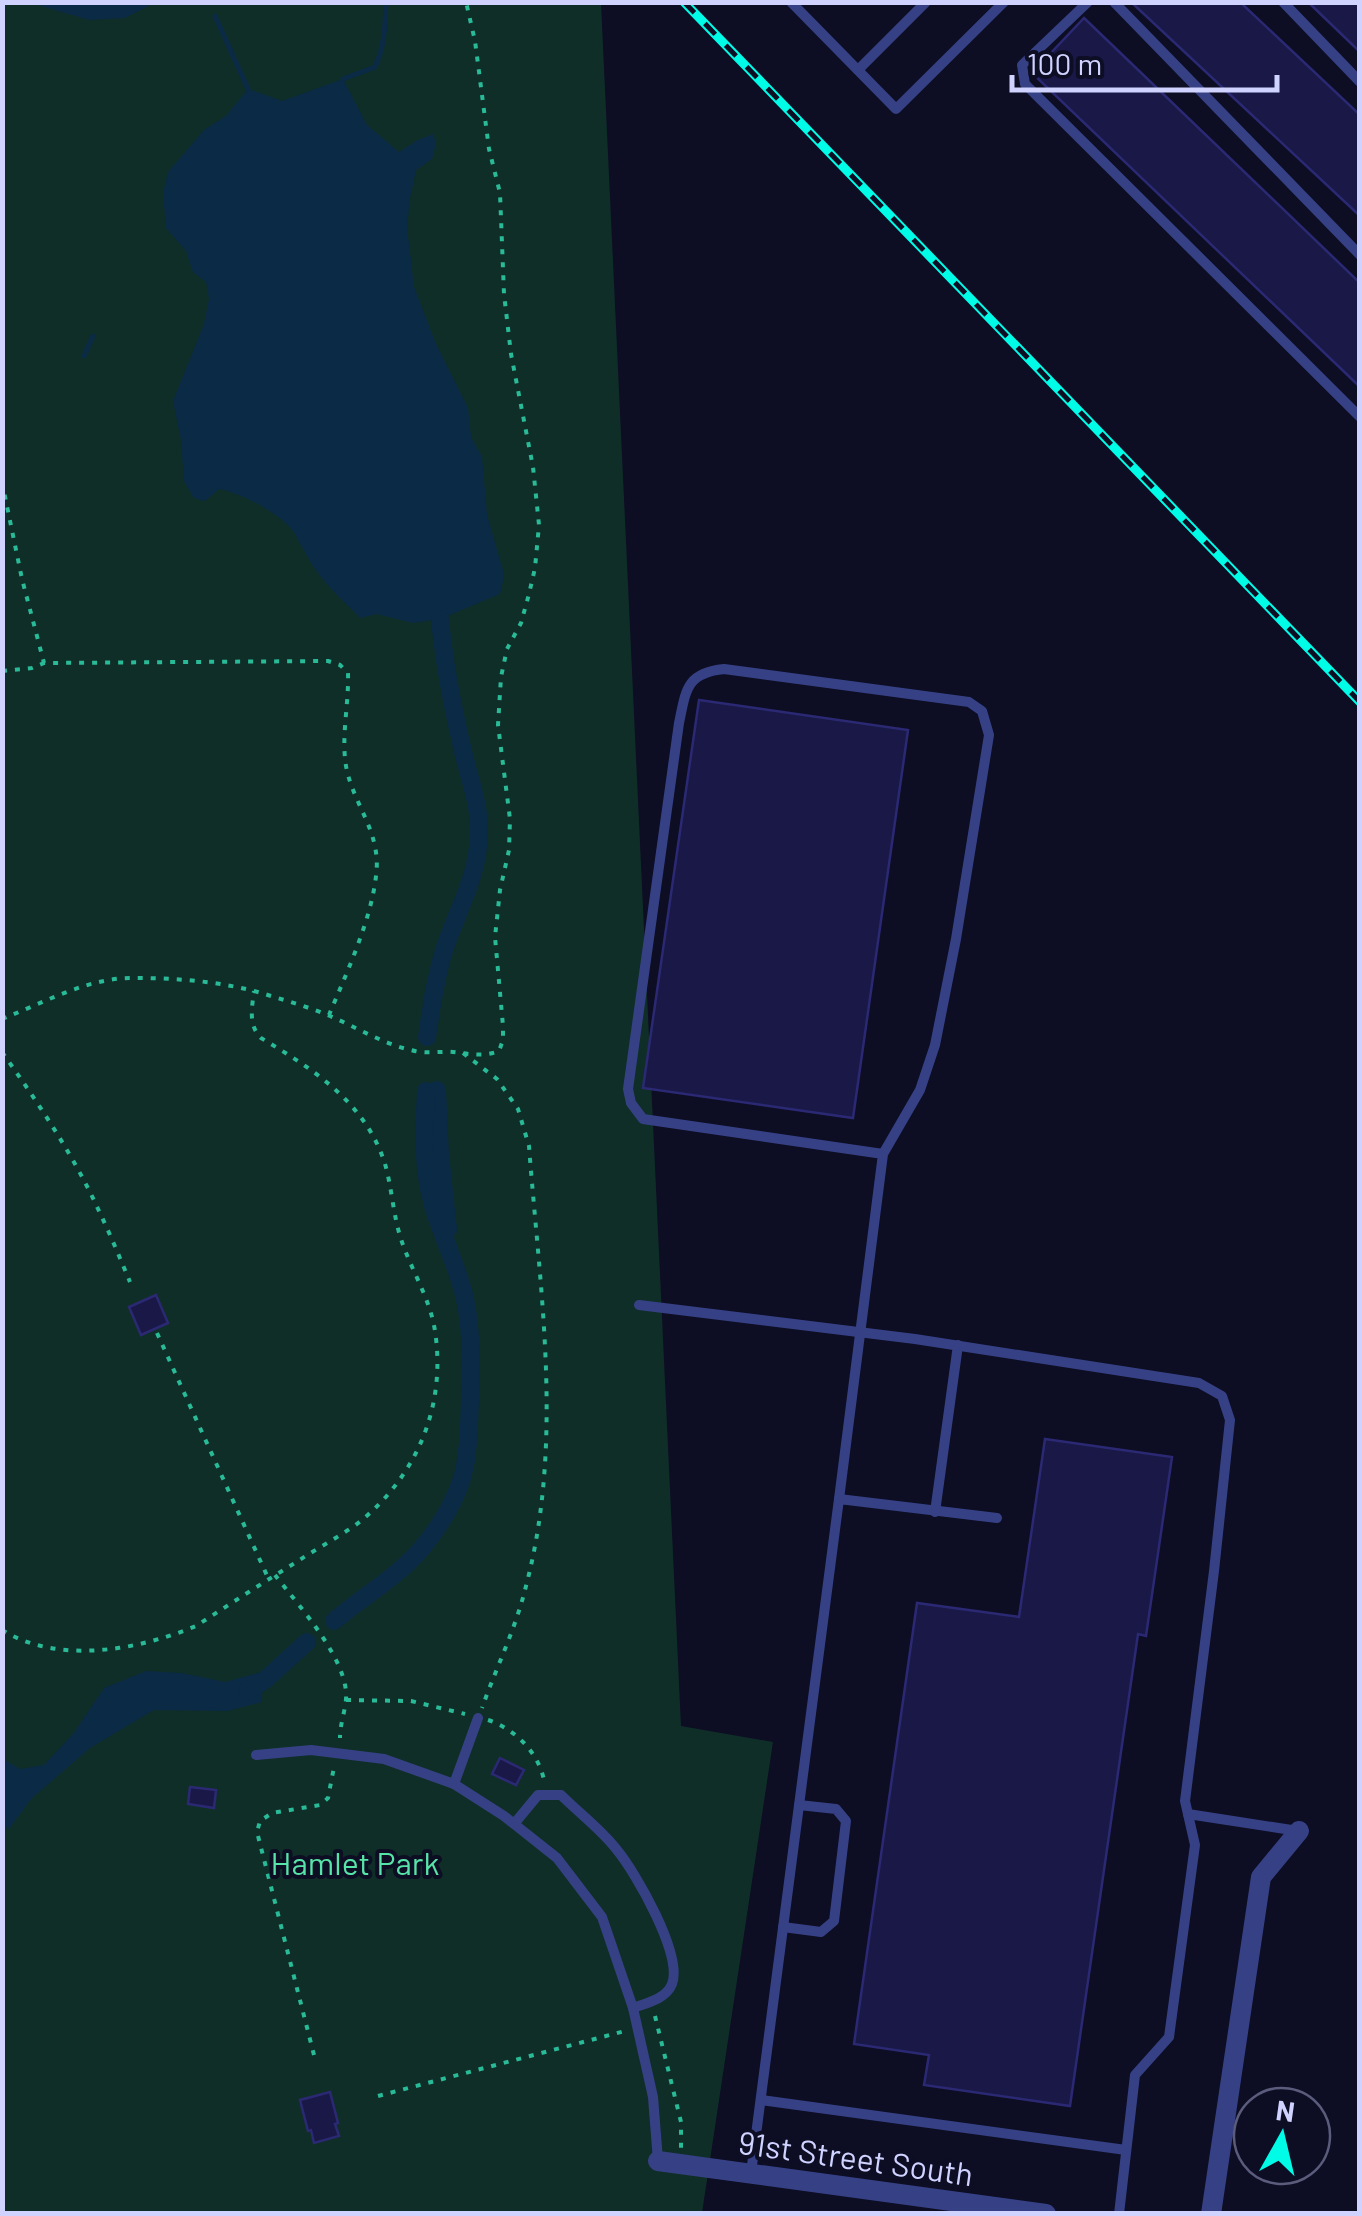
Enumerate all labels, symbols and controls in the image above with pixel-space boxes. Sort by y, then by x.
scale bar [1012,30,1277,92]
text: 100 m [1027,45,1102,81]
park label: Hamlet Park [271,1843,439,1881]
north arrow [1232,2086,1332,2186]
text: N [1274,2092,1297,2128]
street label: 91st Street South [736,2122,976,2192]

